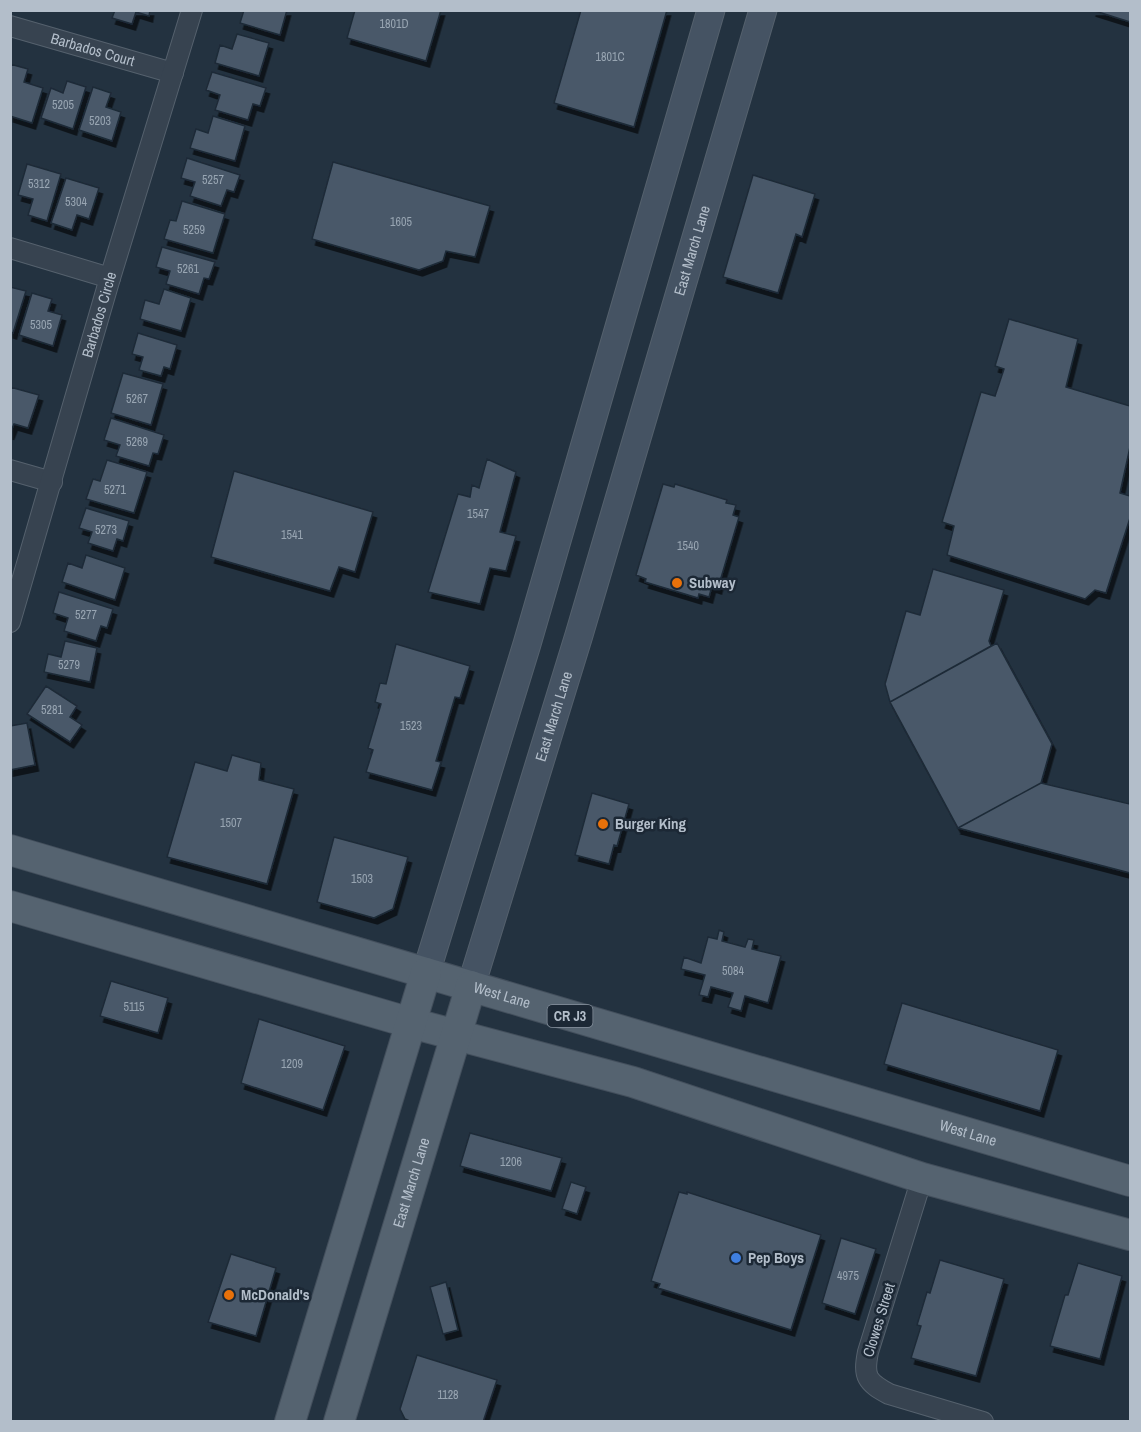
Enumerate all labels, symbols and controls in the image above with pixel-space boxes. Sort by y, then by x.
house number: 1801D [380,16,409,32]
street label: Barbados Court [48,27,138,72]
house number: 1801C [596,49,625,65]
house number: 5205 [52,97,74,113]
house number: 5203 [89,113,111,129]
house number: 5257 [202,172,224,188]
house number: 5312 [28,176,50,192]
house number: 5304 [65,194,87,210]
street label: East March Lane [668,203,715,298]
house number: 1605 [390,214,412,230]
house number: 5259 [183,222,205,238]
house number: 5261 [177,261,199,277]
street label: Barbados Circle [76,269,121,360]
house number: 5305 [30,317,52,333]
house number: 5267 [126,391,148,407]
house number: 5269 [126,434,148,450]
house number: 5271 [104,482,126,498]
house number: 1547 [467,506,489,522]
house number: 5273 [95,522,117,538]
house number: 1541 [281,527,303,543]
house number: 1540 [677,538,699,554]
place label: Subway [689,572,736,593]
marker: Subway [670,576,684,590]
house number: 5277 [75,607,97,623]
house number: 5279 [58,657,80,673]
street label: East March Lane [530,669,577,764]
house number: 5281 [41,702,63,718]
house number: 1523 [400,718,422,734]
place label: Burger King [615,813,687,834]
house number: 1507 [220,815,242,831]
marker: Burger King [596,817,610,831]
house number: 1503 [351,871,373,887]
house number: 5084 [722,963,744,979]
street label: West Lane [471,977,533,1013]
house number: 5115 [123,999,145,1015]
road number: CR J3 [548,1005,592,1027]
house number: 1209 [281,1056,303,1072]
street label: West Lane [937,1114,999,1151]
street label: East March Lane [387,1135,435,1230]
house number: 1206 [500,1154,522,1170]
place label: Pep Boys [748,1247,804,1268]
marker: Pep Boys [729,1251,743,1265]
house number: 4975 [837,1268,859,1284]
street label: Clowes Street [857,1280,900,1360]
place label: McDonald's [241,1284,310,1305]
marker: McDonald's [222,1288,236,1302]
house number: 1128 [437,1387,459,1403]

